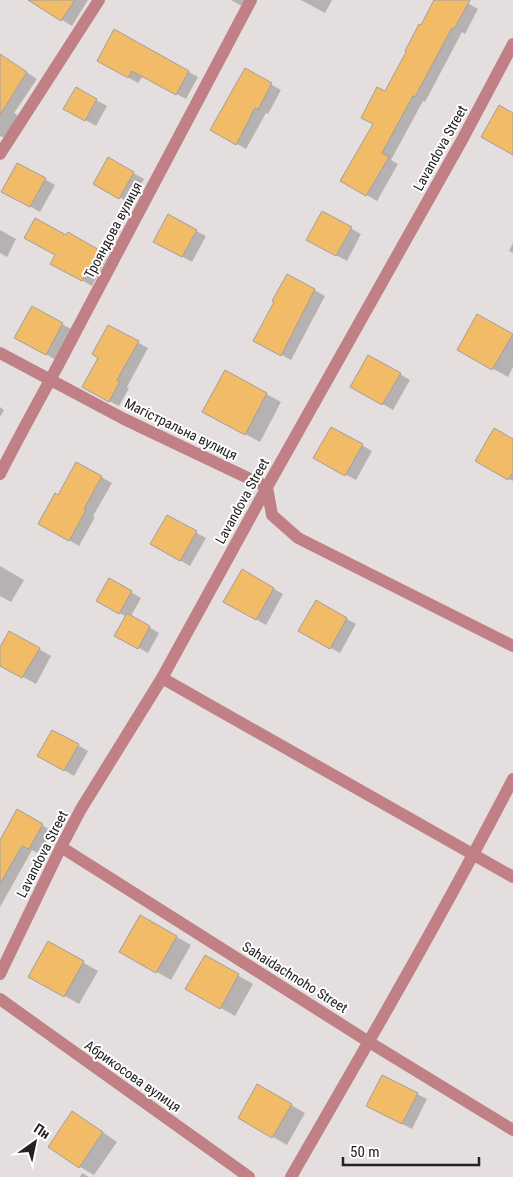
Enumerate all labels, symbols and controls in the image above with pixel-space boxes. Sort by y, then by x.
street label: Lavandova Street [410,103,470,193]
street label: Трояндова вулиця [81,179,145,281]
street label: Магістральна вулиця [122,395,240,463]
street label: Lavandova Street [212,456,272,546]
street label: Lavandova Street [13,808,71,900]
street label: Sahaidachnoho Street [239,938,351,1016]
street label: Абрикосова вулиця [82,1037,184,1115]
north arrow [10,1117,60,1167]
text: Пн [31,1120,53,1142]
scale bar [343,1134,479,1166]
text: 50 m [350,1143,380,1161]

